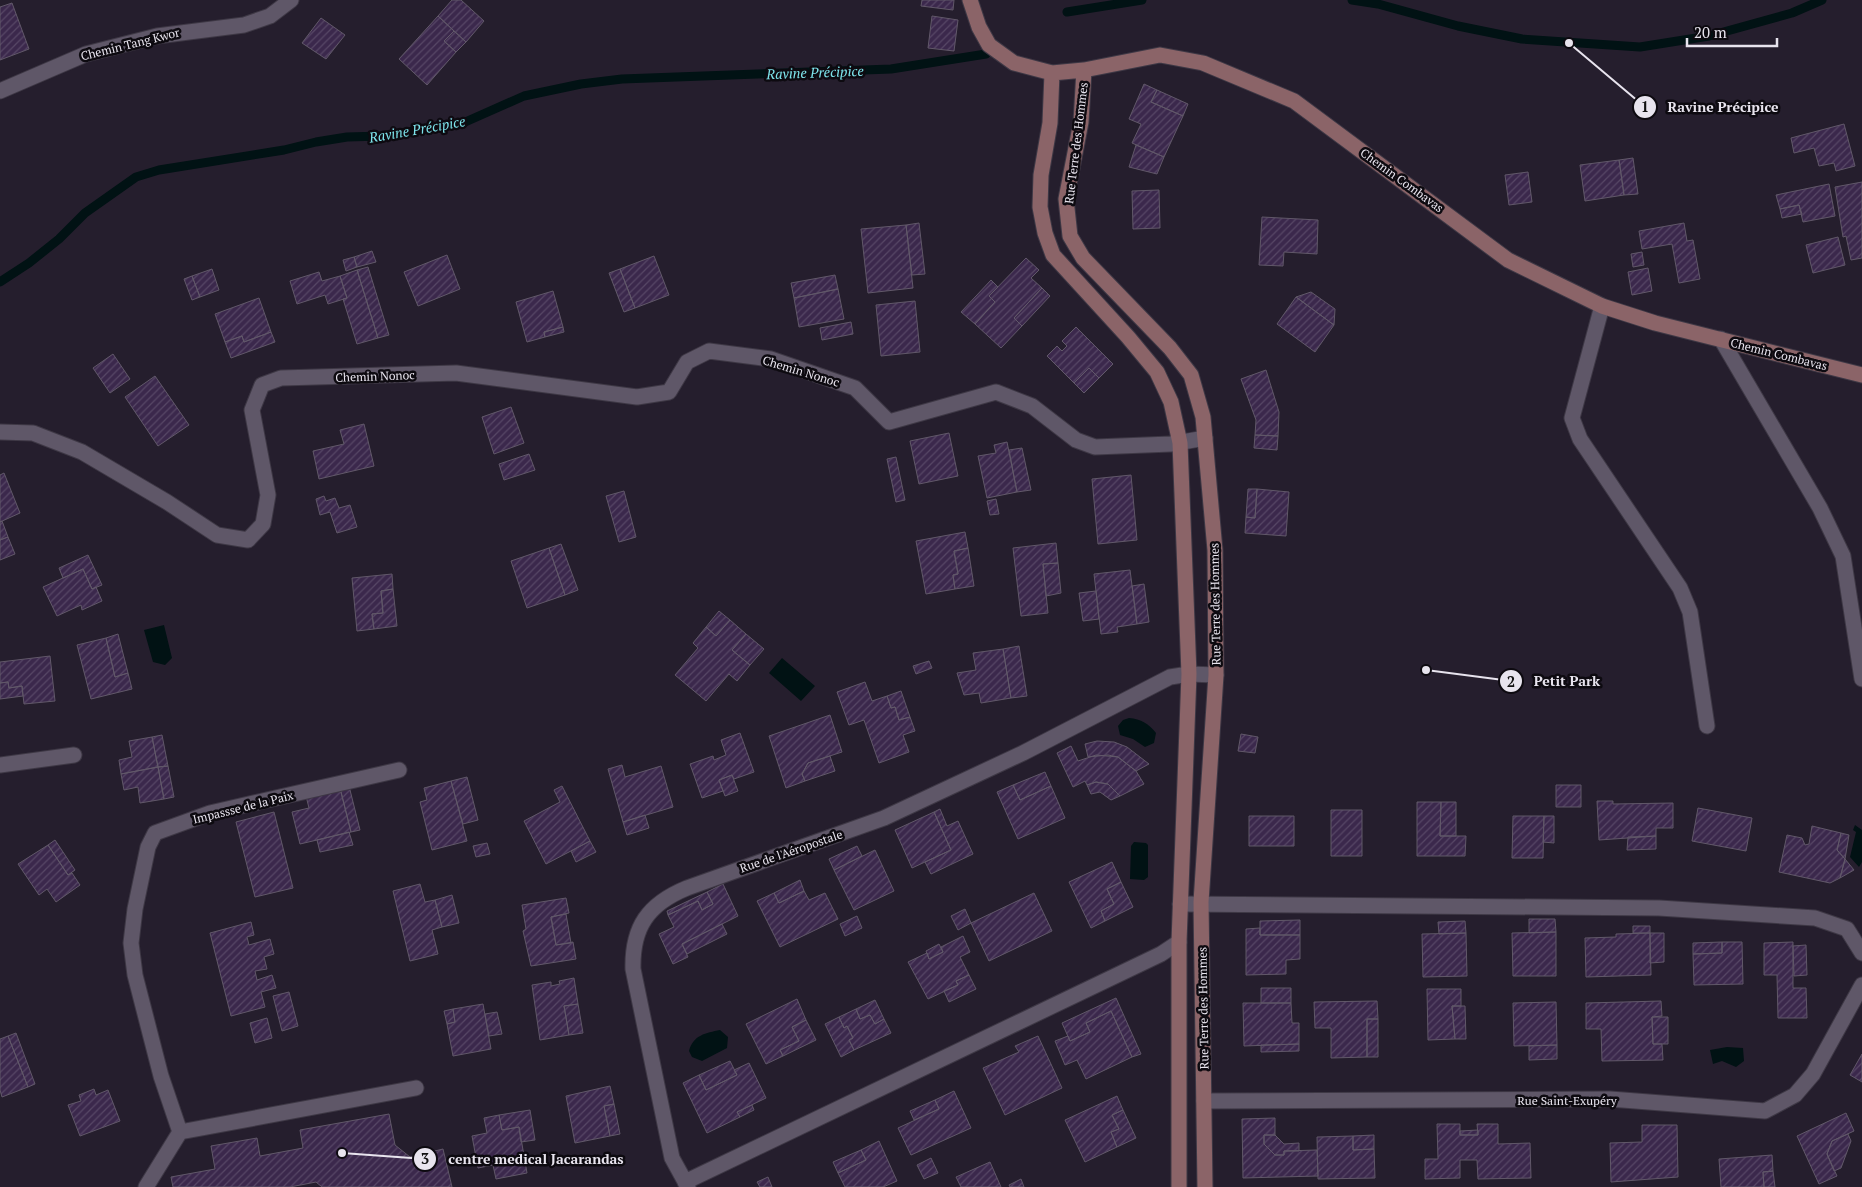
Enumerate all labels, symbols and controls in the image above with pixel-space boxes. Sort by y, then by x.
scale bar [1687,15,1777,47]
text: 20 m [1694,22,1727,42]
street label: Chemin Tang Kwor [79,24,181,64]
water label: Ravine Précipice [765,61,865,83]
street label: Rue Terre des Hommes [1061,81,1091,205]
callout: Ravine Précipice [1632,92,1788,121]
text: 1 [1641,96,1649,116]
text: Ravine Précipice [1667,97,1779,116]
water label: Ravine Précipice [366,111,467,147]
street label: Chemin Combavas [1357,145,1447,215]
street label: Chemin Combavas [1729,335,1829,373]
street label: Chemin Nonoc [761,352,842,390]
street label: Chemin Nonoc [335,367,415,385]
street label: Rue Terre des Hommes [1206,543,1224,665]
callout: Petit Park [1499,667,1610,696]
text: 2 [1507,671,1515,691]
text: Petit Park [1534,671,1601,690]
street label: Impassse de la Paix [191,787,296,827]
street label: Rue de l'Aéropostale [738,826,844,876]
street label: Rue Terre des Hommes [1194,947,1212,1069]
street label: Rue Saint-Exupéry [1517,1093,1618,1108]
callout: centre medical Jacarandas [413,1144,633,1173]
text: 3 [421,1148,429,1168]
text: centre medical Jacarandas [448,1149,624,1168]

